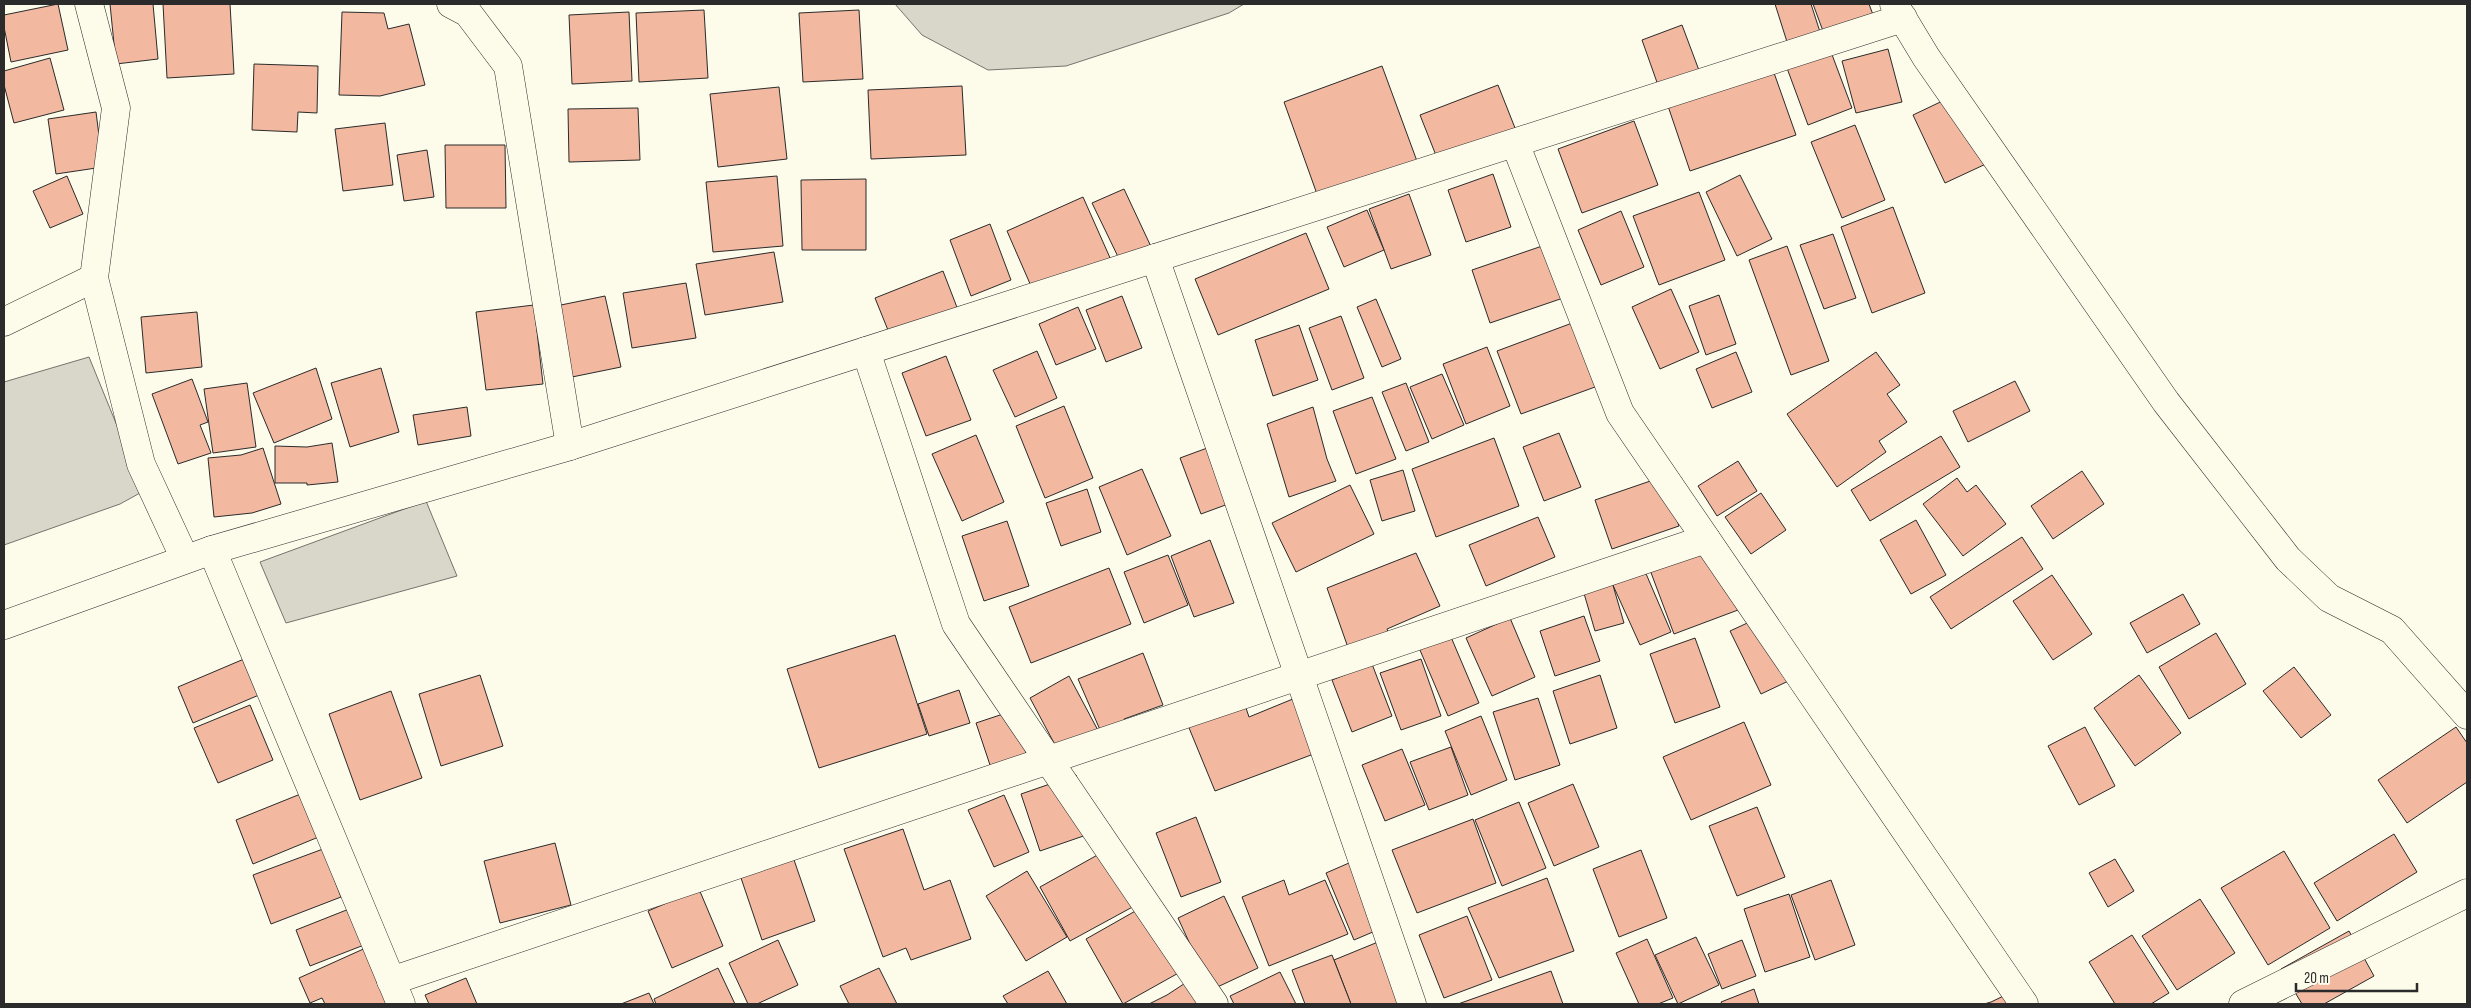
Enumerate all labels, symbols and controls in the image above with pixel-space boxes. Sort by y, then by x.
scale bar [2296,960,2417,992]
text: 20 m [2304,969,2329,988]

